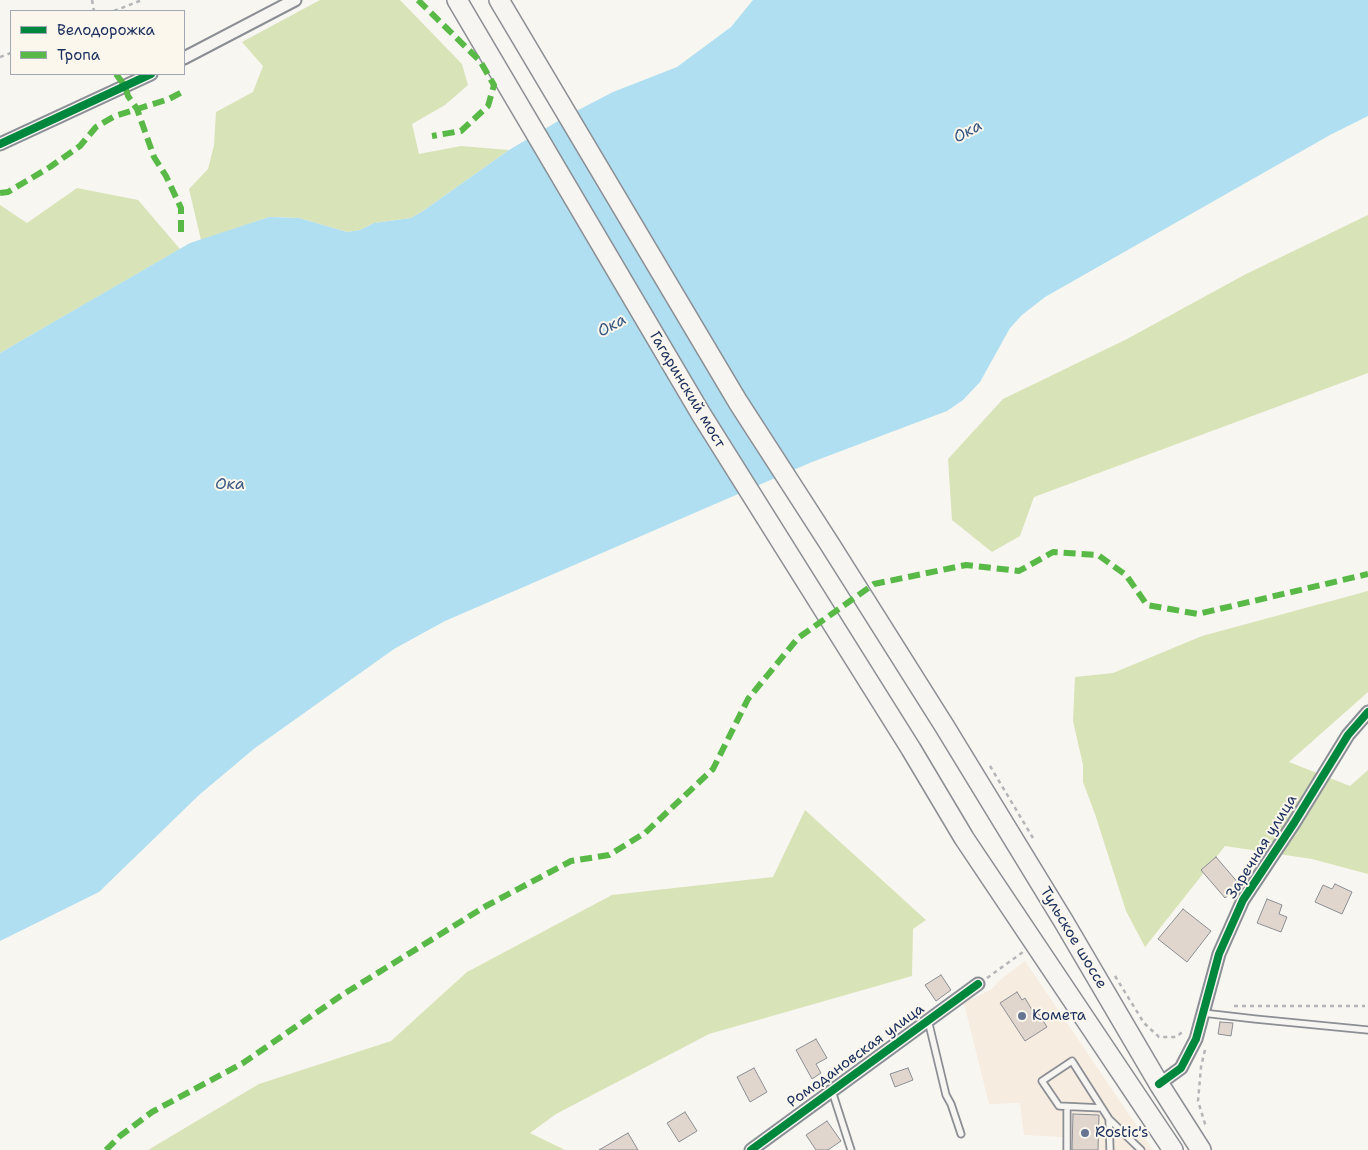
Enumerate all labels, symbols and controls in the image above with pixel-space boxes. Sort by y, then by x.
legend [10,10,185,75]
text: Велодорожка [57,20,155,40]
text: Тропа [57,45,100,65]
water label: Ока [950,116,986,148]
water label: Ока [594,310,630,342]
street label: Гагаринский мост [645,329,729,451]
water label: Ока [215,475,245,495]
street label: Заречная улица [1223,792,1301,902]
street label: Тульское шоссе [1036,884,1110,992]
street label: Ромодановская улица [784,1000,928,1112]
place label: Комета [1032,1007,1086,1025]
marker: Комета [1016,1010,1028,1022]
place label: Rostic's [1095,1124,1148,1142]
marker: Rostic's [1079,1127,1091,1139]

